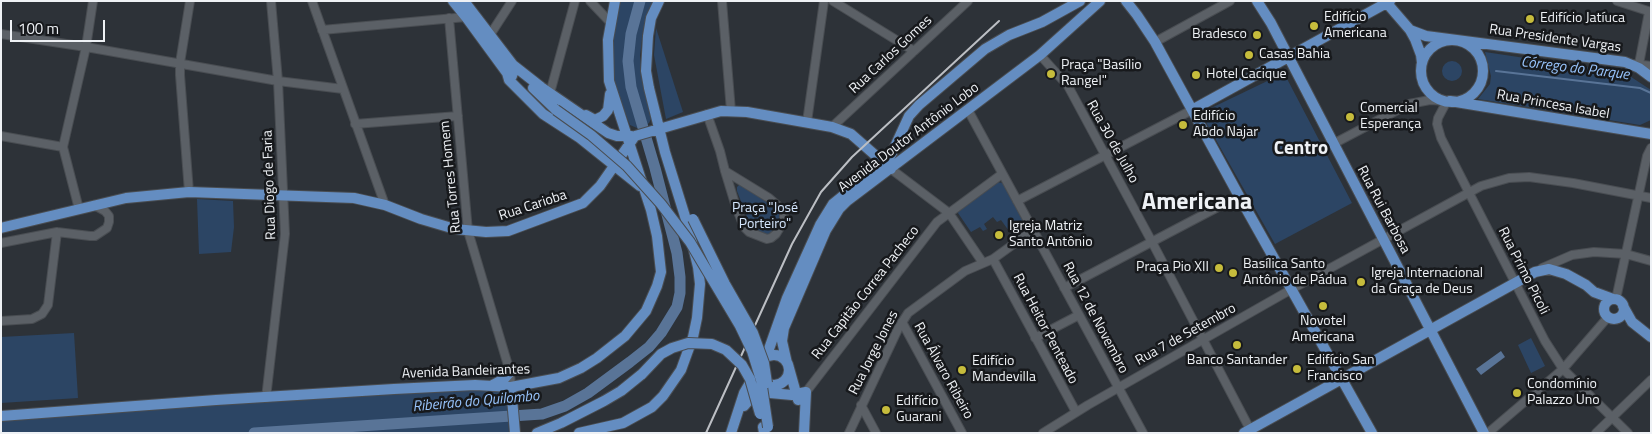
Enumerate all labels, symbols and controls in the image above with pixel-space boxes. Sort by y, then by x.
scale bar [12,10,108,42]
place label: Edifício Americana [1324,10,1387,42]
place label: Edifício Jatíuca [1540,11,1625,27]
street label: Rua Carlos Gomes [846,12,936,98]
marker: Edifício Jatíuca [1524,13,1536,25]
text: 100 m [18,17,59,40]
marker: Edifício Americana [1308,20,1320,32]
street label: Rua Presidente Vargas [1488,21,1622,57]
place label: Bradesco [1192,27,1247,43]
marker: Bradesco [1251,29,1263,41]
place label: Casas Bahia [1259,47,1330,63]
marker: Casas Bahia [1243,49,1255,61]
water label: Córrego do Parque [1520,53,1630,85]
place label: Praça "Basílio Rangel" [1061,58,1142,90]
place label: Hotel Cacique [1206,67,1287,83]
marker: Praça "Basílio Rangel" [1045,68,1057,80]
marker: Hotel Cacique [1190,69,1202,81]
street label: Avenida Doutor Antônio Lobo [835,80,983,196]
street label: Rua Princesa Isabel [1495,87,1611,123]
street label: Rua 30 de Julho [1082,98,1142,186]
place label: Comercial Esperança [1360,101,1421,134]
place label: Edifício Abdo Najar [1193,109,1258,142]
marker: Comercial Esperança [1344,111,1356,123]
marker: Edifício Abdo Najar [1177,119,1189,131]
street label: Rua Torres Homem [437,120,465,234]
street label: Rua Diogo de Faria [260,130,280,240]
district label: Centro [1274,138,1328,160]
street label: Rua Rui Barbosa [1353,163,1413,257]
street label: Rua Carioba [497,187,569,225]
district label: Americana [1142,189,1252,217]
park label: Praça "José Porteiro" [732,201,798,233]
place label: Igreja Matriz Santo Antônio [1009,219,1093,252]
street label: Rua Capitão Correa Pacheco [809,223,923,363]
street label: Rua Primo Picoli [1494,225,1552,317]
marker: Igreja Matriz Santo Antônio [993,229,1005,241]
place label: Basílica Santo Antônio de Pádua [1243,257,1347,290]
street label: Rua 12 de Novembro [1058,259,1132,377]
place label: Praça Pio XII [1136,260,1209,276]
marker: Praça Pio XII [1213,262,1225,274]
place label: Igreja Internacional da Graça de Deus [1371,266,1483,298]
marker: Basílica Santo Antônio de Pádua [1227,267,1239,279]
street label: Rua Heitor Penteado [1009,271,1081,387]
marker: Igreja Internacional da Graça de Deus [1355,276,1367,288]
street label: Rua 7 de Setembro [1133,300,1239,370]
marker: Novotel Americana [1317,300,1329,312]
street label: Rua Jorge Jones [846,308,902,398]
place label: Novotel Americana [1292,314,1354,347]
street label: Rua Álvaro Ribeiro [910,320,976,422]
marker: Banco Santander [1231,339,1243,351]
place label: Banco Santander [1187,353,1287,369]
place label: Edifício San Francisco [1307,353,1375,386]
place label: Edifício Mandevilla [972,354,1036,387]
street label: Avenida Bandeirantes [402,361,530,383]
marker: Edifício San Francisco [1291,363,1303,375]
marker: Edifício Mandevilla [956,364,968,376]
place label: Condomínio Palazzo Uno [1527,377,1600,410]
water label: Ribeirão do Quilombo [412,387,540,417]
marker: Condomínio Palazzo Uno [1511,387,1523,399]
place label: Edifício Guarani [896,394,942,427]
marker: Edifício Guarani [880,404,892,416]

